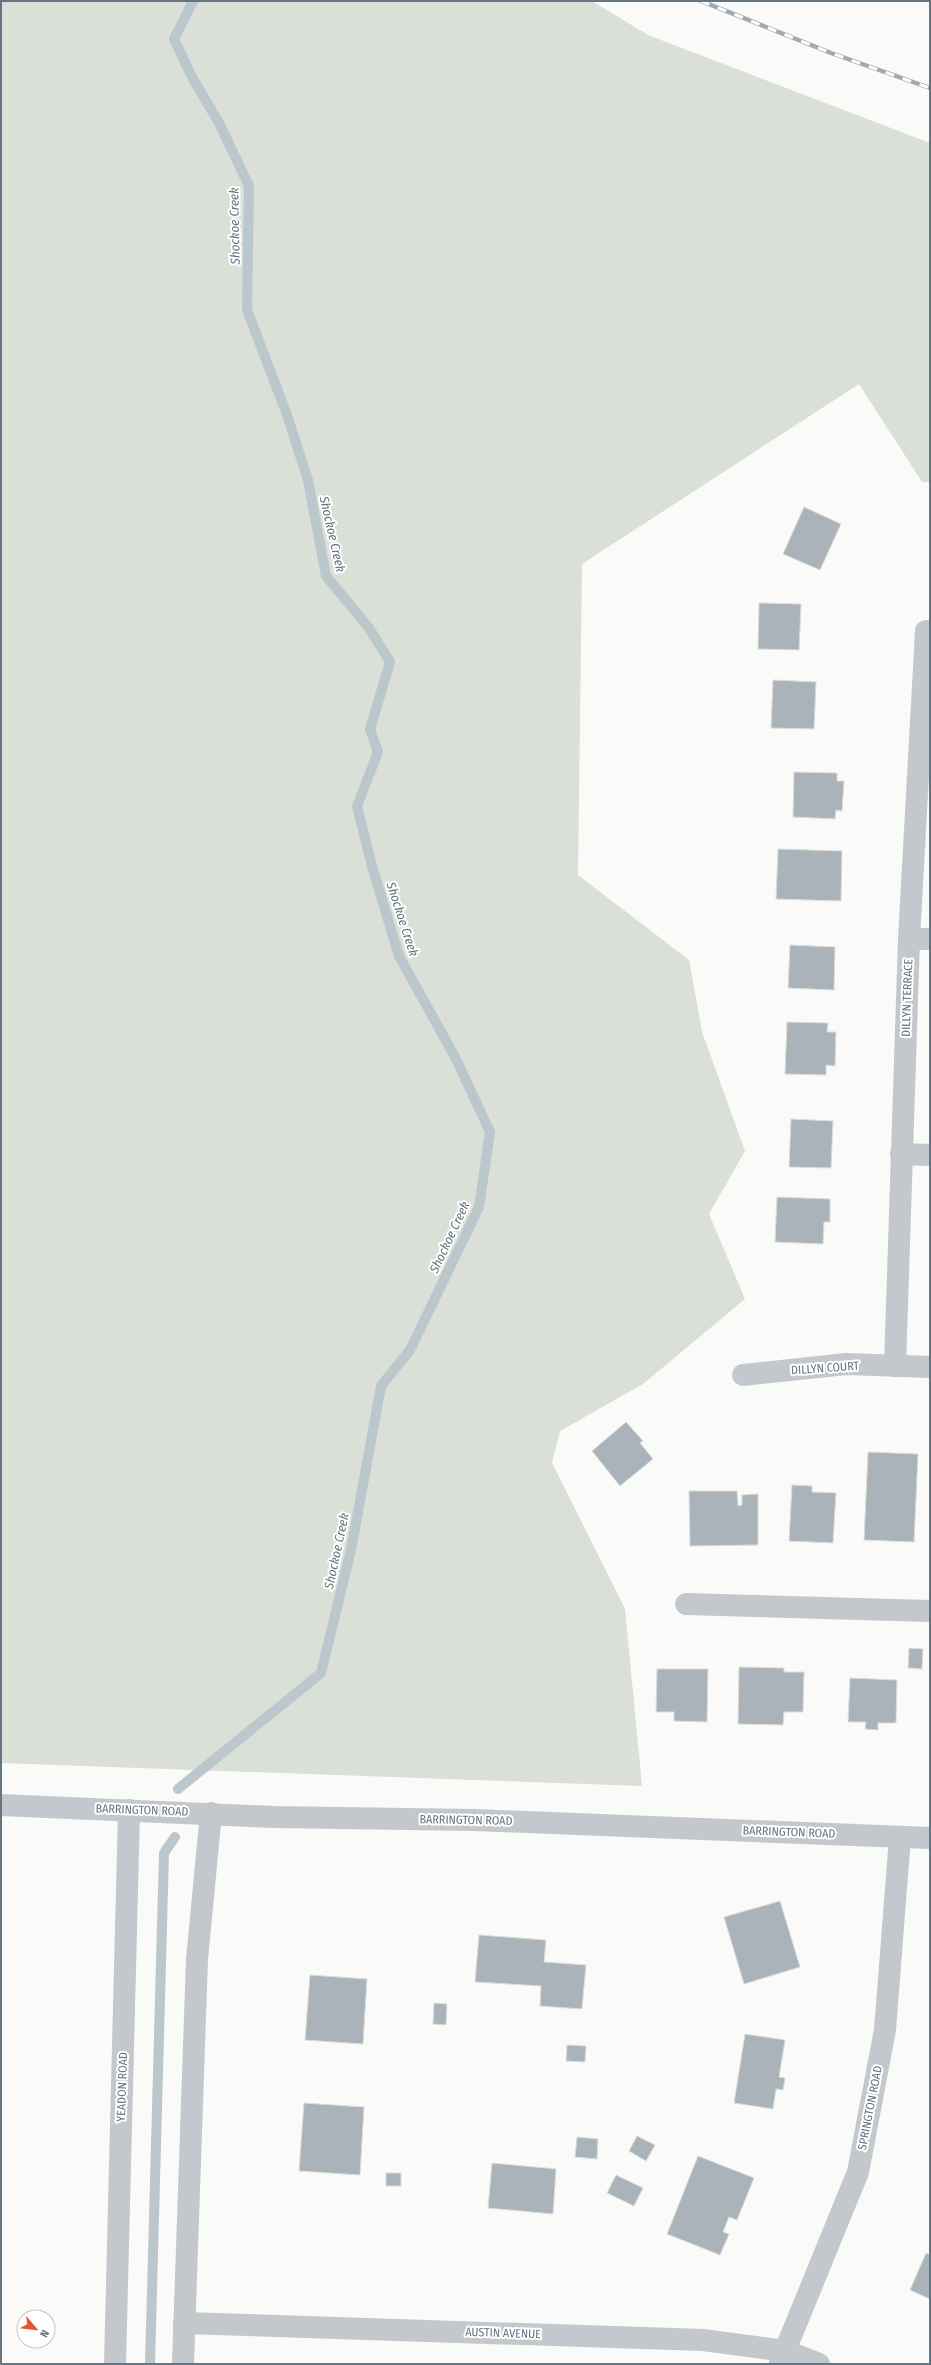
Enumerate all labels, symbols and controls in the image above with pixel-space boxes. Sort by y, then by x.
water label: Shockoe Creek [226,187,243,266]
water label: Shockoe Creek [316,494,349,574]
water label: Shockoe Creek [383,879,422,959]
street label: DILLYN TERRACE [899,958,915,1037]
water label: Shockoe Creek [426,1199,473,1276]
street label: DILLYN COURT [791,1359,860,1377]
water label: Shockoe Creek [321,1511,352,1591]
street label: BARRINGTON ROAD [95,1801,189,1819]
street label: BARRINGTON ROAD [419,1812,513,1828]
street label: BARRINGTON ROAD [742,1823,836,1841]
street label: YEADON ROAD [114,2052,130,2122]
street label: SPRINGTON ROAD [855,2065,885,2151]
north arrow [16,2309,56,2349]
street label: AUSTIN AVENUE [465,2325,541,2341]
text: N [37,2327,52,2339]

